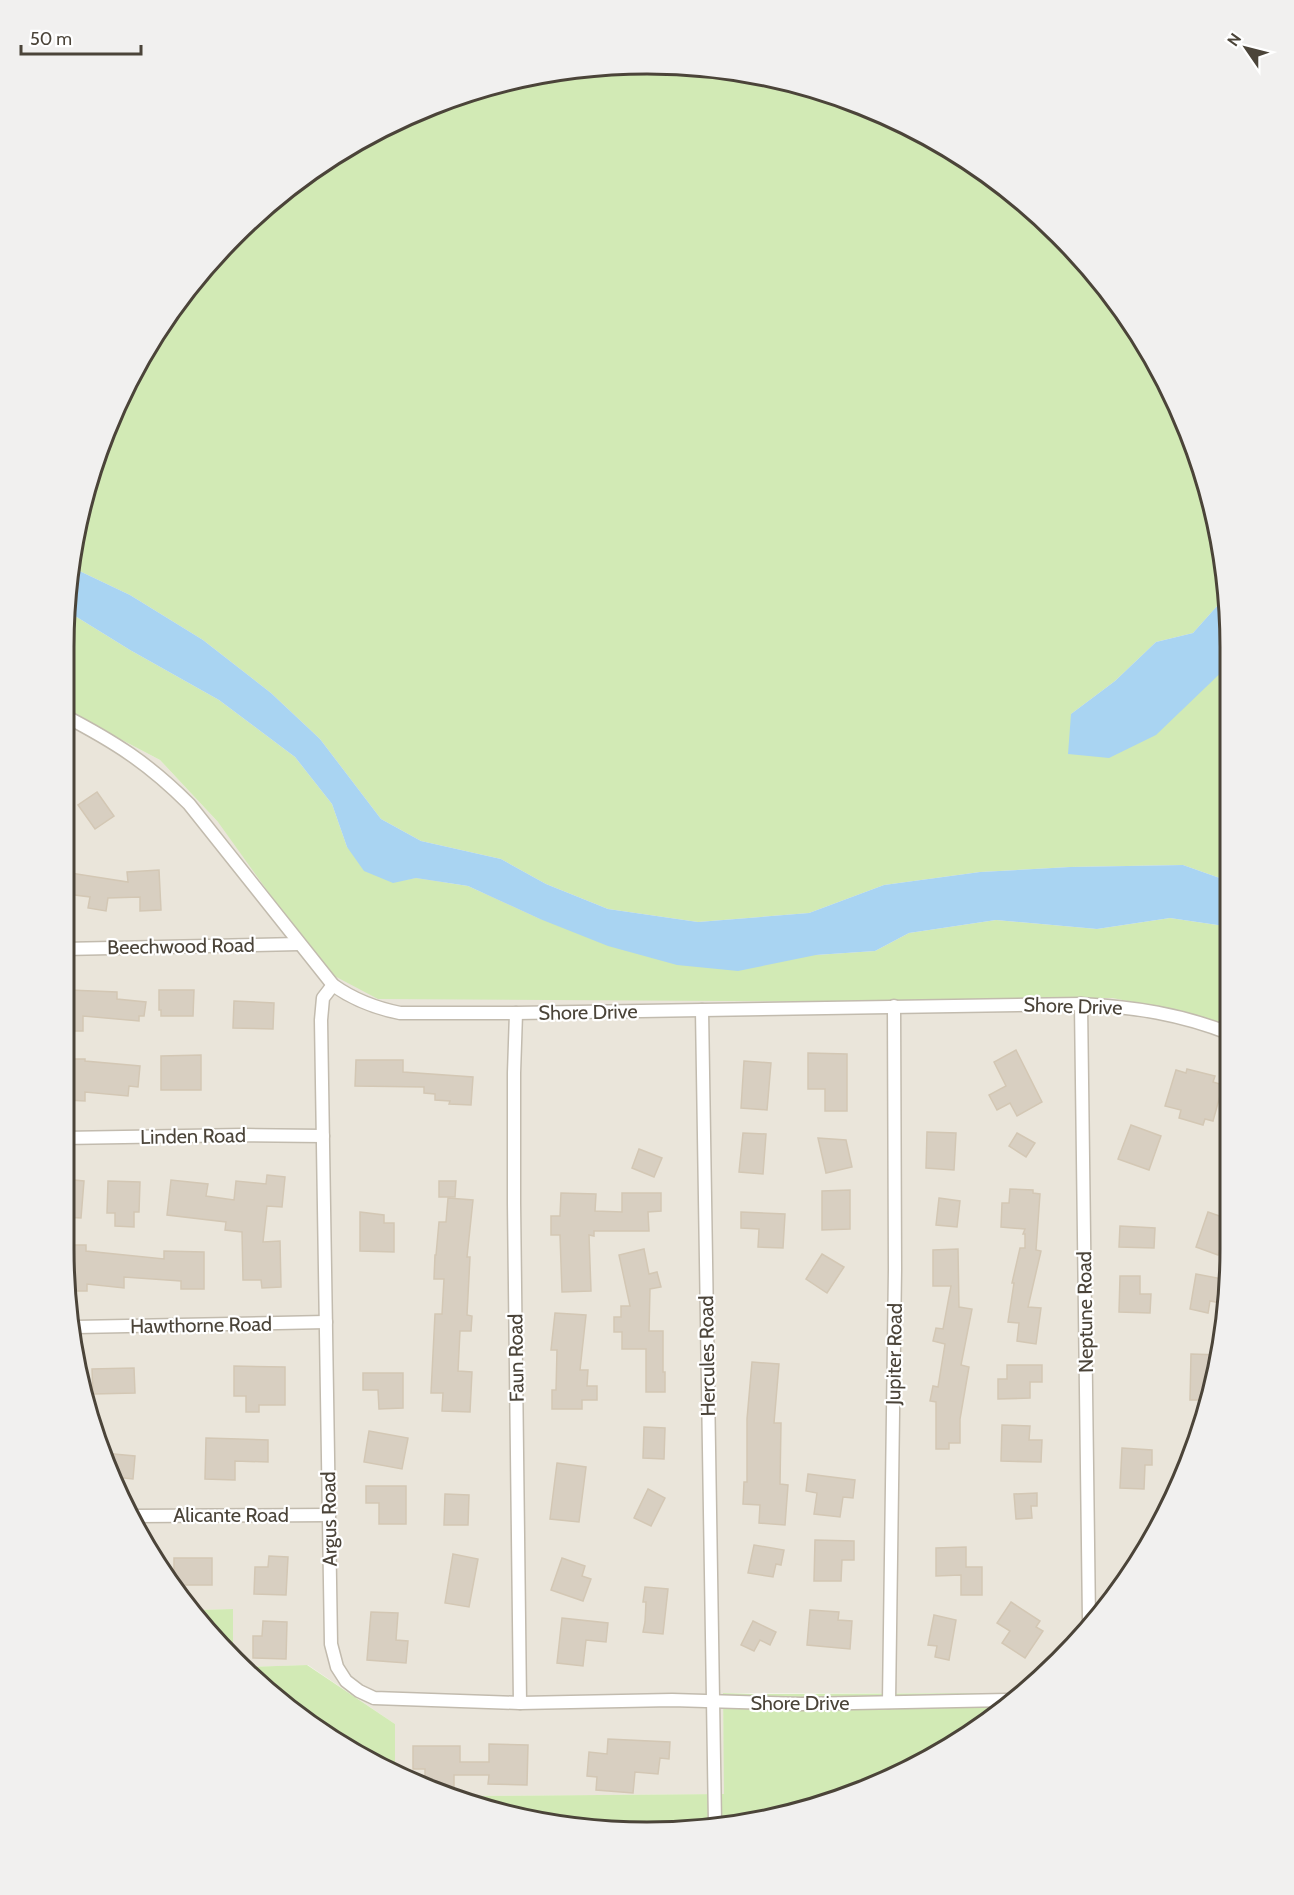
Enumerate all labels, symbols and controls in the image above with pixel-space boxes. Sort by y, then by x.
scale bar [21,18,141,56]
north arrow [1216,18,1276,78]
text: 50 m [30,28,72,50]
text: N [1223,30,1245,50]
street label: Beechwood Road [107,933,255,959]
street label: Shore Drive [1023,992,1123,1020]
street label: Shore Drive [538,999,638,1025]
street label: Linden Road [140,1123,246,1149]
street label: Neptune Road [1072,1251,1098,1373]
street label: Hercules Road [694,1295,720,1417]
street label: Jupiter Road [881,1303,907,1406]
street label: Hawthorne Road [130,1312,272,1338]
street label: Faun Road [503,1314,529,1402]
street label: Argus Road [316,1471,342,1567]
street label: Alicante Road [173,1503,289,1527]
street label: Shore Drive [750,1691,850,1715]

